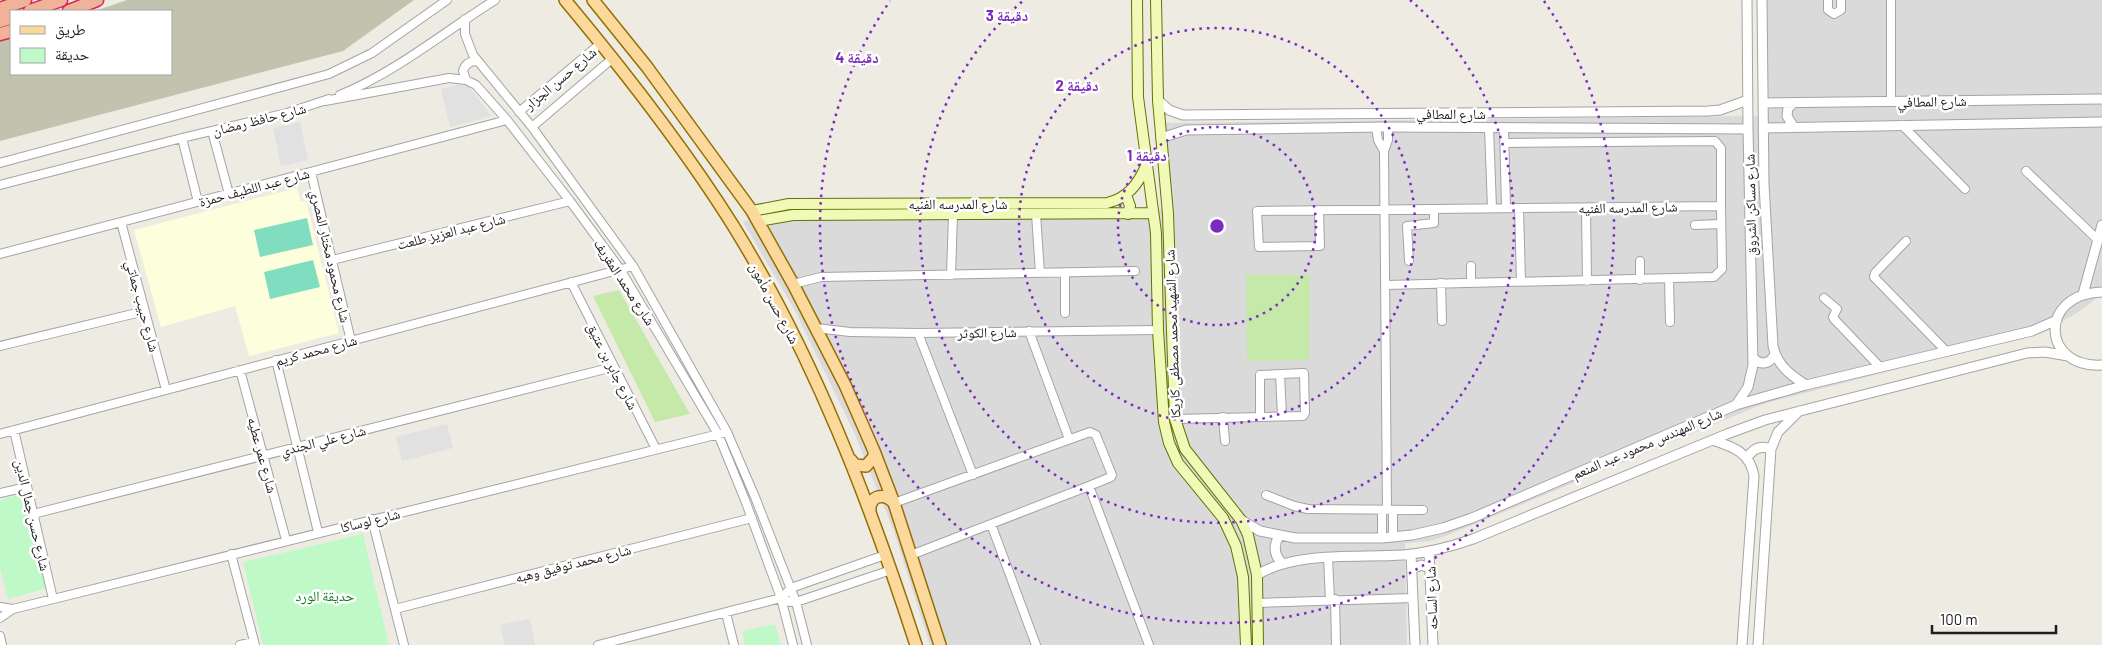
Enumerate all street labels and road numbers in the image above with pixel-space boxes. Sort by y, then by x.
street label: شارع حسن الجزار [520,43,601,115]
street label: شارع المطافي [1897,92,1967,114]
street label: شارع حافظ رمضان [210,99,308,141]
street label: شارع المطافي [1416,105,1486,125]
street label: شارع مساكن الشروق [1741,154,1761,256]
street label: شارع عبد اللطيف حمزة [197,164,312,212]
street label: شارع محمود مختار المصري [304,188,355,325]
street label: شارع المدرسه الفنيه [908,195,1008,214]
street label: شارع المدرسه الفنيه [1578,198,1678,218]
street label: شارع عبد العزيز طلعت [395,209,507,255]
street label: شارع محمد المقريف [589,236,659,330]
street label: شارع الشهيد محمد مصطفى كاريكا [1161,249,1185,419]
street label: شارع حبيب جماتي [119,258,163,355]
street label: شارع حسن مأمون [745,259,804,348]
street label: شارع جابر بن عتيق [582,320,642,413]
street label: شارع الكوثر [956,323,1017,343]
street label: شارع محمد كريم [273,331,359,371]
street label: شارع المهندس محمود عبد المنعم [1570,404,1725,484]
street label: شارع عمر عطيه [243,415,281,495]
street label: شارع علي الجندي [279,421,368,462]
street label: شارع حسن جمال الدين [10,458,54,573]
street label: شارع لوساكا [338,504,402,538]
street label: شارع محمد توفيق وهبه [513,540,633,588]
street label: شارع الساحه [1421,566,1443,630]

